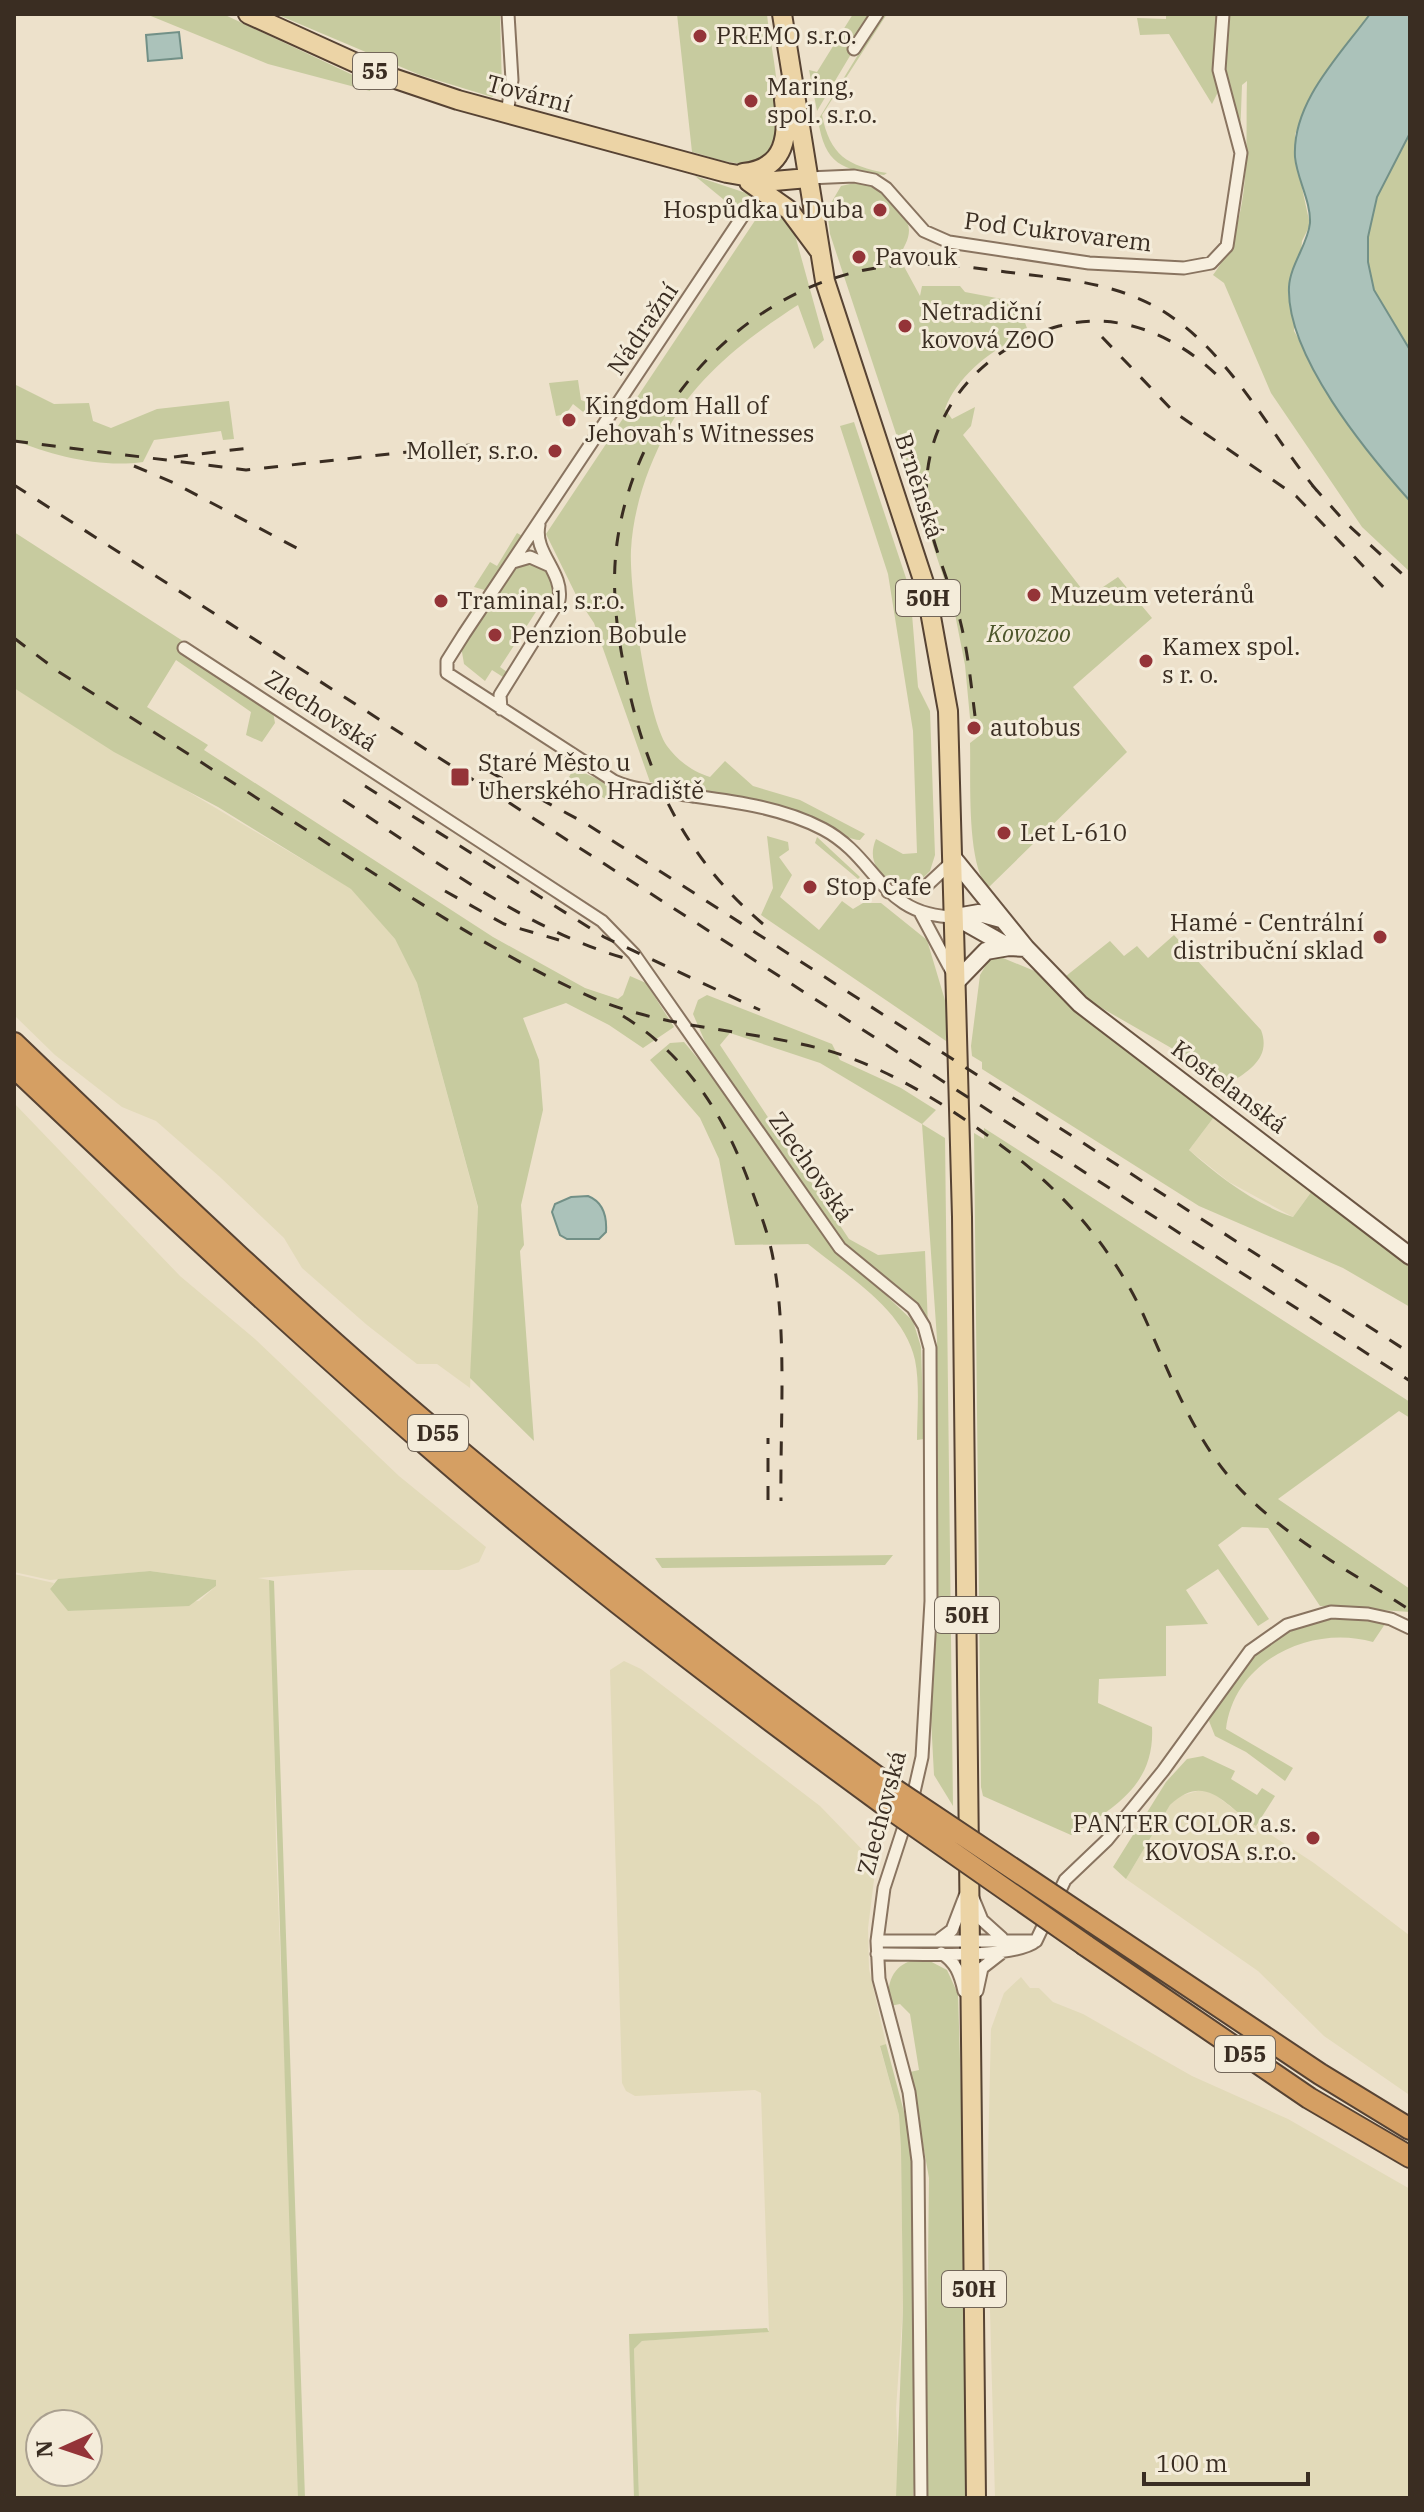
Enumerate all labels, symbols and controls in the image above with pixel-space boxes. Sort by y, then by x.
place label: PREMO s.r.o. [716,19,857,51]
marker: PREMO s.r.o. [691,27,709,45]
road number: 55 [353,53,397,89]
street label: Tovární [483,66,575,120]
place label: Maring, spol. s.r.o. [767,70,878,130]
marker: Maring, spol. s.r.o. [742,92,760,110]
place label: Hospůdka u Duba [663,193,864,225]
marker: Hospůdka u Duba [871,201,889,219]
street label: Pod Cukrovarem [962,204,1154,258]
place label: Pavouk [875,240,957,272]
marker: Pavouk [850,248,868,266]
street label: Nádražní [600,276,685,381]
place label: Netradiční kovová ZOO [921,295,1055,355]
marker: Netradiční kovová ZOO [896,317,914,335]
place label: Kingdom Hall of Jehovah's Witnesses [585,389,815,449]
marker: Kingdom Hall of Jehovah's Witnesses [560,411,578,429]
street label: Brněnská [888,429,952,543]
place label: Moller, s.r.o. [406,434,539,466]
marker: Moller, s.r.o. [546,442,564,460]
place label: Muzeum veteránů [1050,578,1255,610]
road number: 50H [896,580,960,616]
place label: Traminal, s.r.o. [457,584,625,616]
marker: Muzeum veteránů [1025,586,1043,604]
marker: Traminal, s.r.o. [432,592,450,610]
park label: Kovozoo [986,617,1071,649]
place label: Penzion Bobule [511,618,687,650]
marker: Penzion Bobule [486,626,504,644]
place label: Kamex spol. s r. o. [1162,630,1300,690]
marker: Kamex spol. s r. o. [1137,652,1155,670]
street label: Zlechovská [259,662,384,758]
place label: autobus [990,711,1081,743]
marker: autobus [965,719,983,737]
place label: Staré Město u Uherského Hradiště [478,746,704,806]
marker: Staré Město u Uherského Hradiště [449,766,471,788]
place label: Let L-610 [1020,816,1127,848]
marker: Let L-610 [995,824,1013,842]
place label: Stop Cafe [826,870,932,902]
marker: Stop Cafe [801,878,819,896]
place label: Hamé - Centrální distribuční sklad [1170,906,1364,966]
marker: Hamé - Centrální distribuční sklad [1371,928,1389,946]
street label: Kostelanská [1165,1032,1294,1140]
street label: Zlechovská [762,1105,862,1228]
road number: D55 [408,1415,468,1451]
road number: 50H [935,1597,999,1633]
street label: Zlechovská [849,1747,913,1879]
place label: PANTER COLOR a.s. KOVOSA s.r.o. [1073,1807,1297,1867]
marker: PANTER COLOR a.s. KOVOSA s.r.o. [1304,1829,1322,1847]
road number: D55 [1215,2036,1275,2072]
road number: 50H [942,2271,1006,2307]
north arrow [24,2408,104,2488]
scale bar [1144,2436,1308,2486]
text: N [29,2440,58,2459]
text: 100 m [1156,2447,1228,2479]

